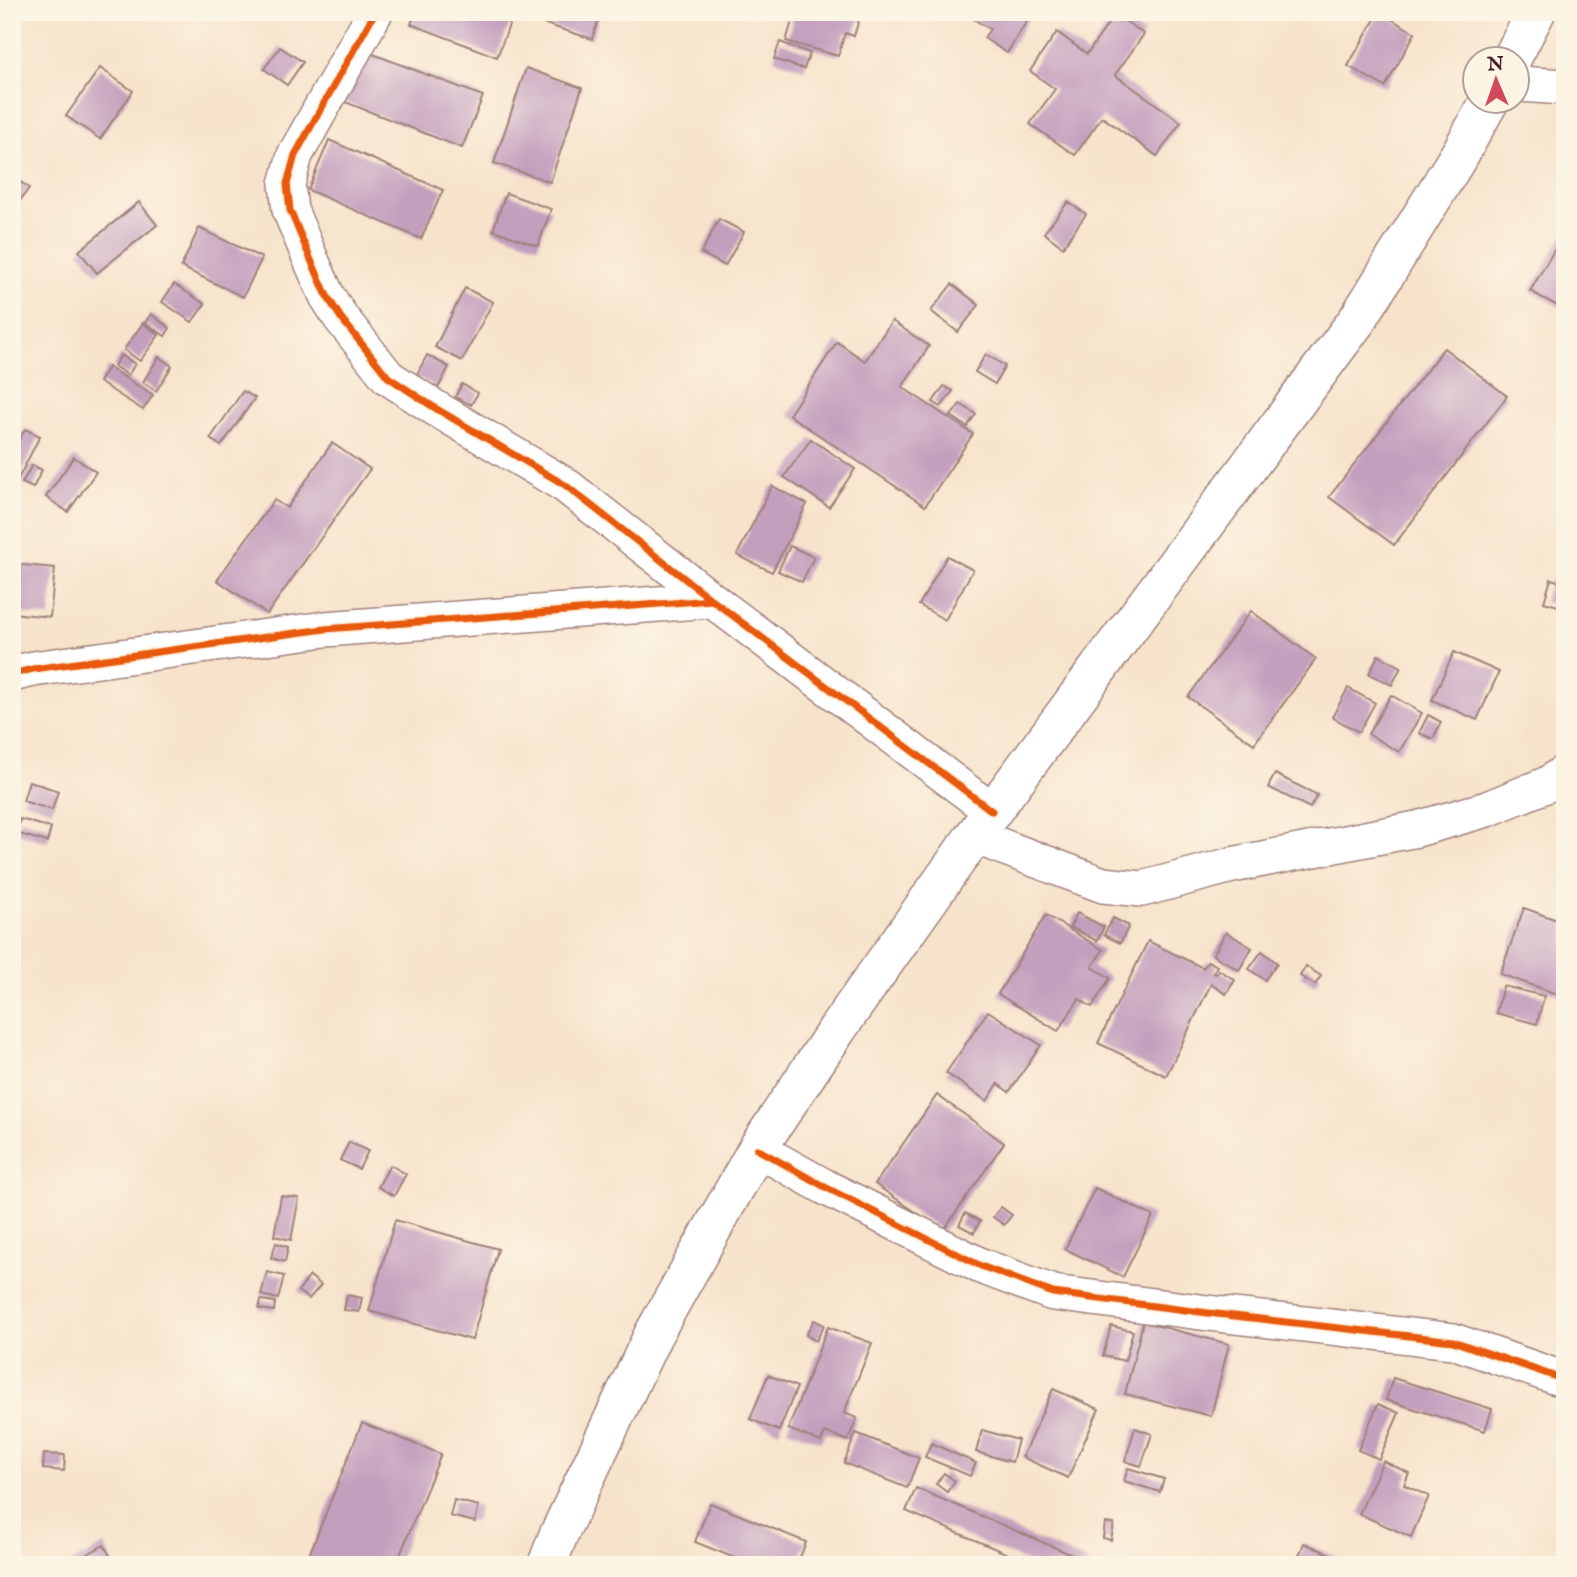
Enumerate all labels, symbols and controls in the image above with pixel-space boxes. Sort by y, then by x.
north arrow [1462,46,1532,116]
text: N [1486,53,1505,77]

